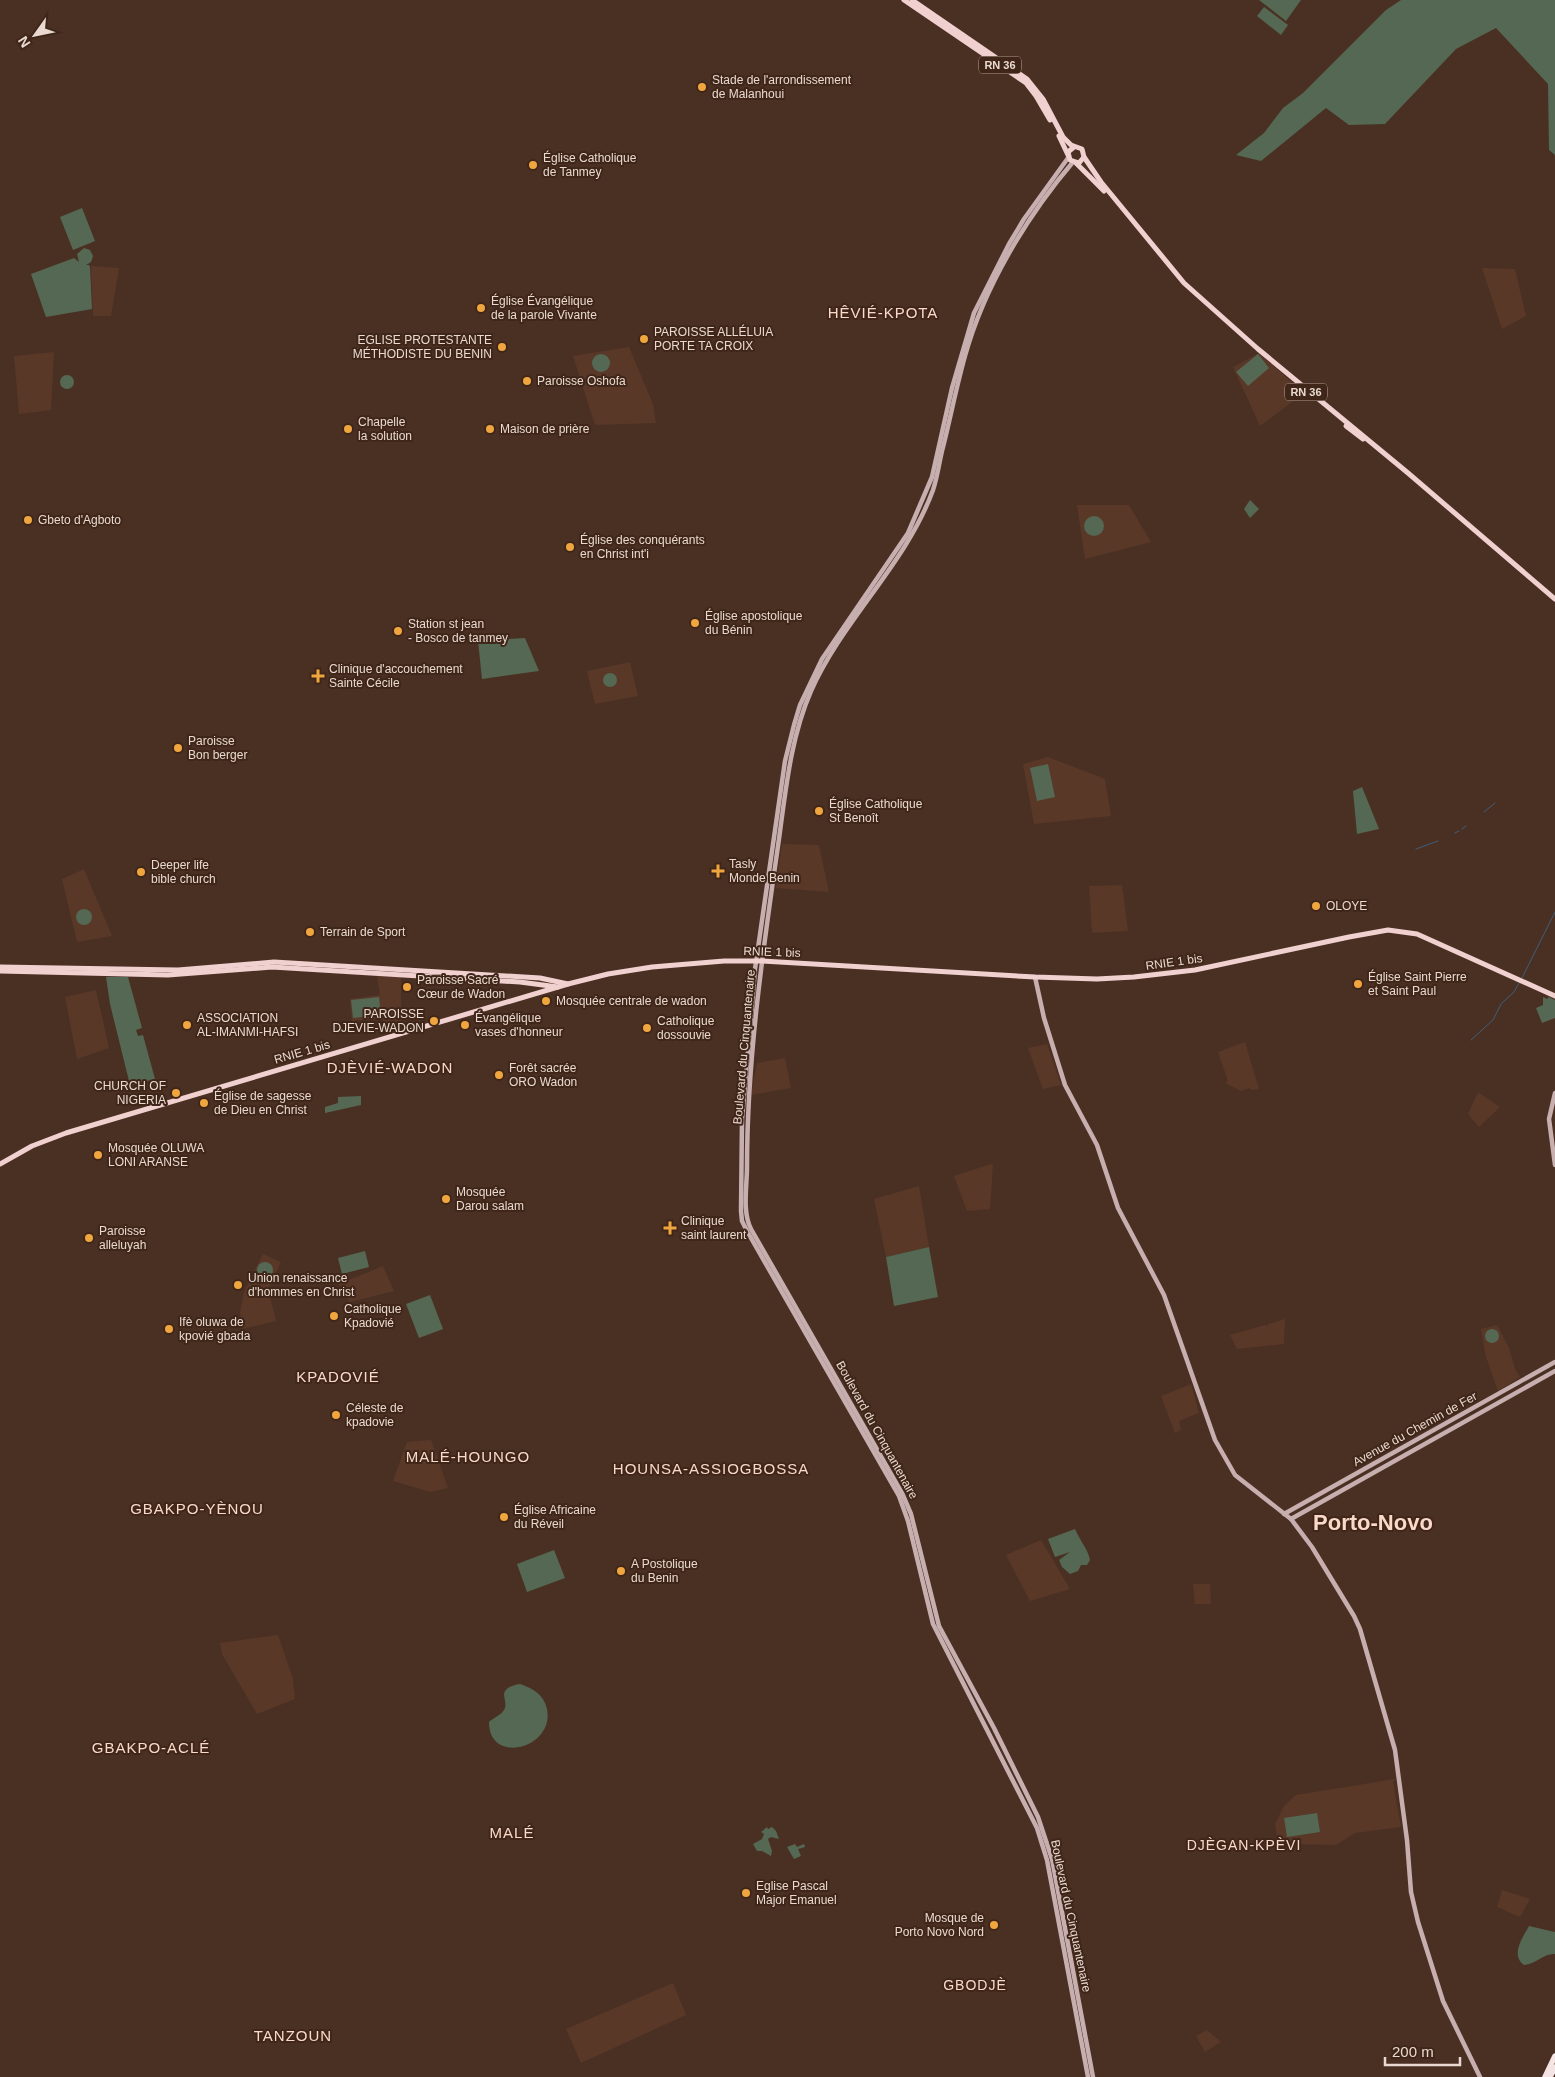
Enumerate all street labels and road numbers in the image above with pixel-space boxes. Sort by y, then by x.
road number: RN 36 [979,56,1021,74]
road number: RN 36 [1285,384,1327,401]
street label: RNIE 1 bis [743,944,801,960]
street label: RNIE 1 bis [1145,951,1203,973]
street label: Boulevard du Cinquantenaire [730,969,758,1125]
street label: RNIE 1 bis [273,1037,331,1067]
street label: Boulevard du Cinquantenaire [833,1359,921,1502]
street label: Avenue du Chemin de Fer [1350,1389,1480,1469]
street label: Boulevard du Cinquantenaire [1048,1839,1094,1994]

